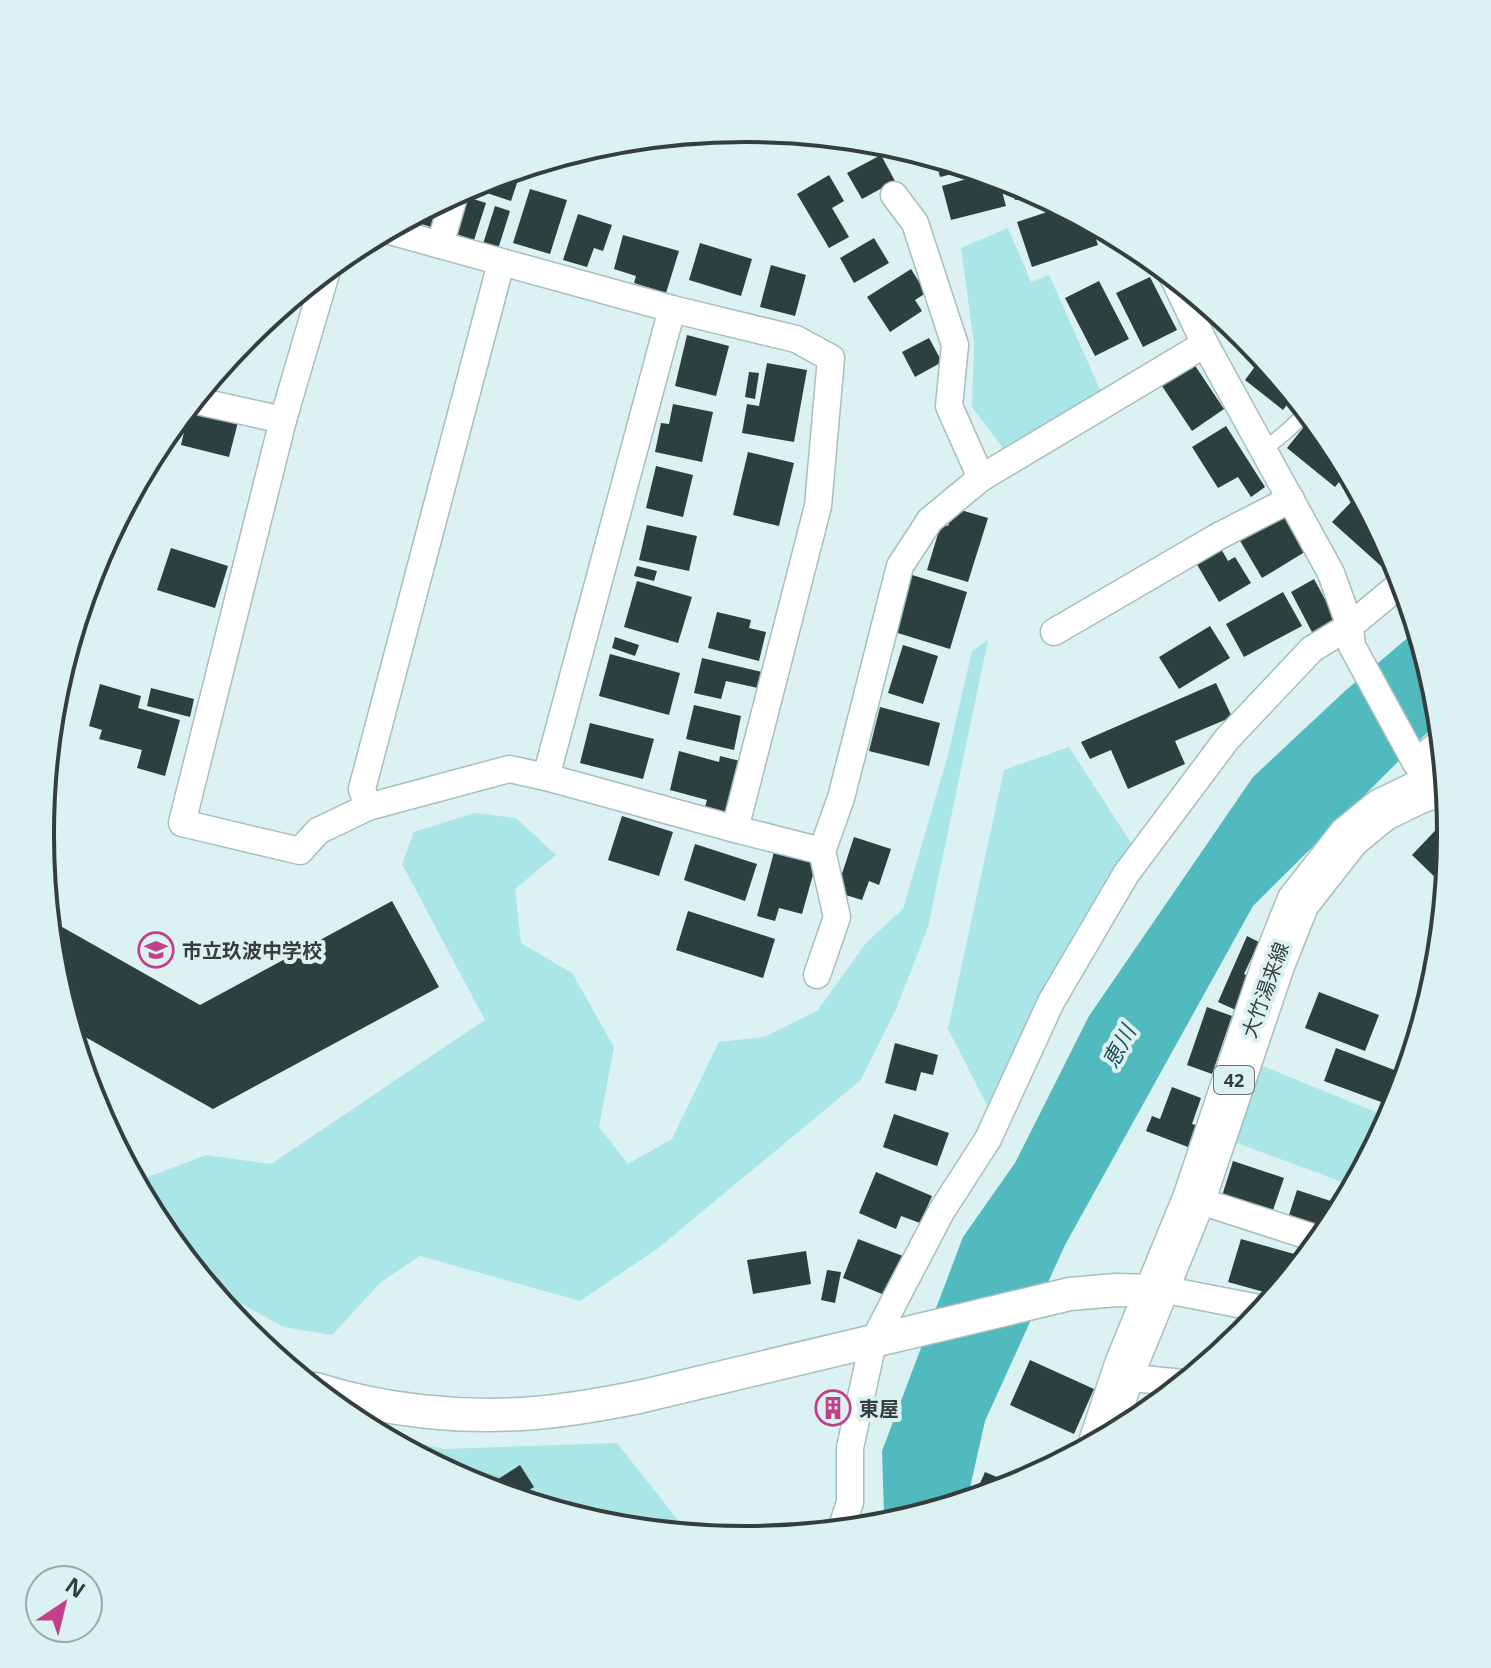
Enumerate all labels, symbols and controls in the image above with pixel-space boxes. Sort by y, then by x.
school or university icon: 市立玖波中学校 [137,931,175,969]
place label: 市立玖波中学校 [182,937,322,964]
street label: 大竹湯来線 [1235,938,1295,1042]
water label: 恵川 [1094,1018,1143,1072]
road number: 42 [1214,1066,1254,1094]
building icon: 東屋 [814,1389,852,1427]
place label: 東屋 [859,1395,899,1422]
north arrow [24,1564,104,1644]
text: N [60,1569,92,1604]

